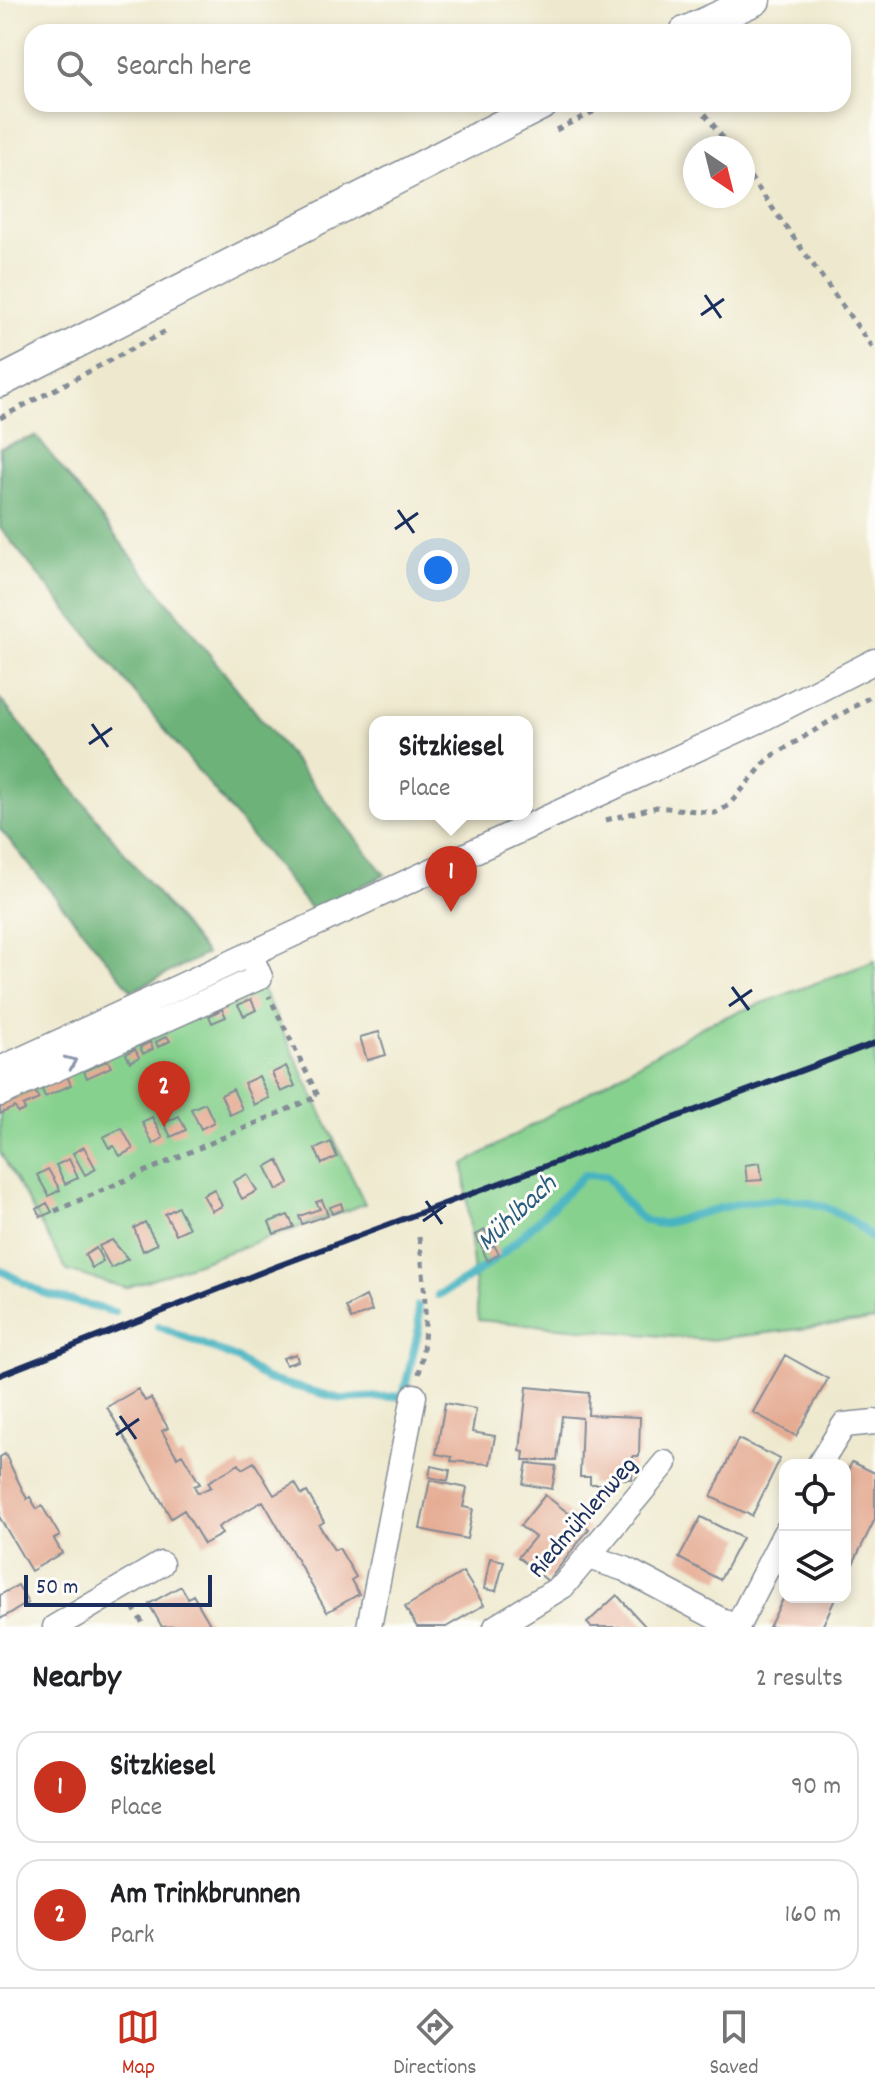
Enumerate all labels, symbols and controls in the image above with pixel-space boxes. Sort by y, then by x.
search box [24,24,851,112]
icon: search [52,46,96,90]
text: Search here [116,47,252,90]
north arrow [683,136,755,208]
your location [418,550,458,590]
popup [369,716,533,820]
text: Sitzkiesel [398,728,504,771]
text: Place [398,771,451,808]
pin: 1 [425,846,477,912]
one-way arrow [63,1055,77,1071]
pin: 2 [138,1061,190,1127]
water label: Mühlbach [469,1166,568,1262]
street label: Riedmühlenweg [520,1449,647,1588]
map controls [779,1459,851,1603]
button: locate [779,1459,851,1531]
button: layers [779,1531,851,1603]
scale bar [24,1571,212,1607]
text: 50 m [36,1573,78,1604]
text: Nearby [32,1655,121,1704]
text: 2 results [756,1661,843,1698]
text: Sitzkiesel [110,1747,215,1790]
text: 1 [57,1769,63,1806]
text: 90 m [791,1769,841,1806]
text: Place [110,1790,162,1827]
text: Am Trinkbrunnen [110,1875,300,1918]
text: 2 [54,1897,66,1934]
text: 160 m [785,1897,841,1934]
text: Park [110,1918,154,1955]
tab: Map [116,2005,160,2084]
tab: Directions [393,2005,477,2084]
tab: Saved [709,2005,759,2084]

